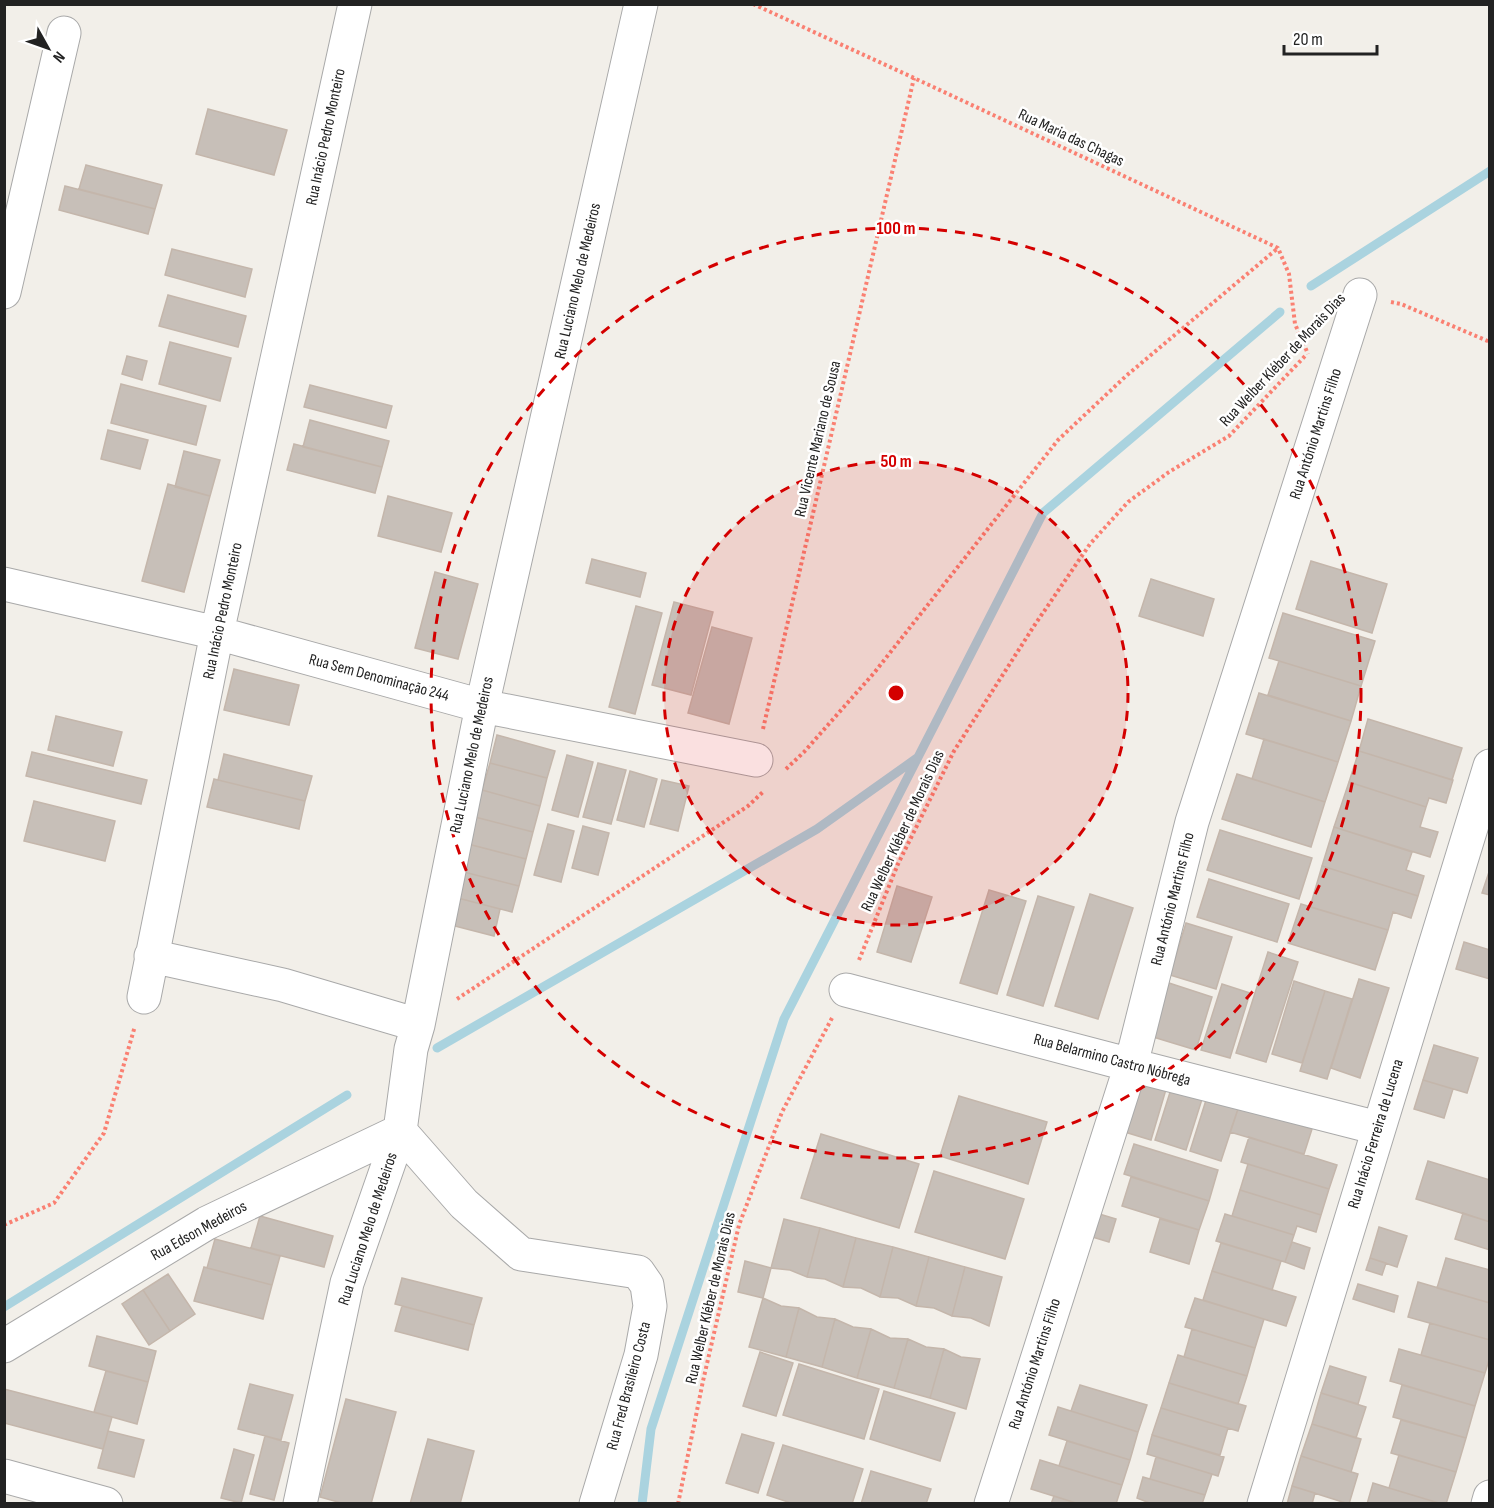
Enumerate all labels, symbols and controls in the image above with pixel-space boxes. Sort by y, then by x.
north arrow [18,18,78,78]
scale bar [1284,18,1377,56]
text: 20 m [1293,29,1323,50]
text: N [48,47,68,66]
street label: Rua Inácio Pedro Monteiro [302,67,350,207]
street label: Rua Maria das Chagas [1015,105,1127,171]
street label: Rua Luciano Melo de Medeiros [551,201,605,361]
text: 100 m [877,218,916,239]
street label: Rua Welber Kléber de Morais Dias [1216,289,1350,431]
street label: Rua Vicente Mariano de Sousa [791,359,845,519]
street label: Rua António Martins Filho [1286,366,1346,502]
text: 50 m [880,451,912,472]
street label: Rua Inácio Pedro Monteiro [199,541,247,681]
street label: Rua Sem Denominação 244 [307,650,451,706]
street label: Rua Luciano Melo de Medeiros [446,675,498,835]
centre of rings [886,683,906,703]
street label: Rua Welber Kléber de Morais Dias [857,747,949,915]
street label: Rua António Martins Filho [1147,830,1199,968]
street label: Rua Belarmino Castro Nóbrega [1031,1030,1193,1090]
street label: Rua Inácio Ferreira de Lucena [1344,1057,1408,1211]
street label: Rua Luciano Melo de Medeiros [334,1150,402,1308]
street label: Rua Edson Medeiros [148,1197,250,1265]
street label: Rua Welber Kléber de Morais Dias [682,1210,740,1386]
street label: Rua António Martins Filho [1005,1296,1065,1432]
street label: Rua Fred Brasileiro Costa [603,1320,655,1452]

